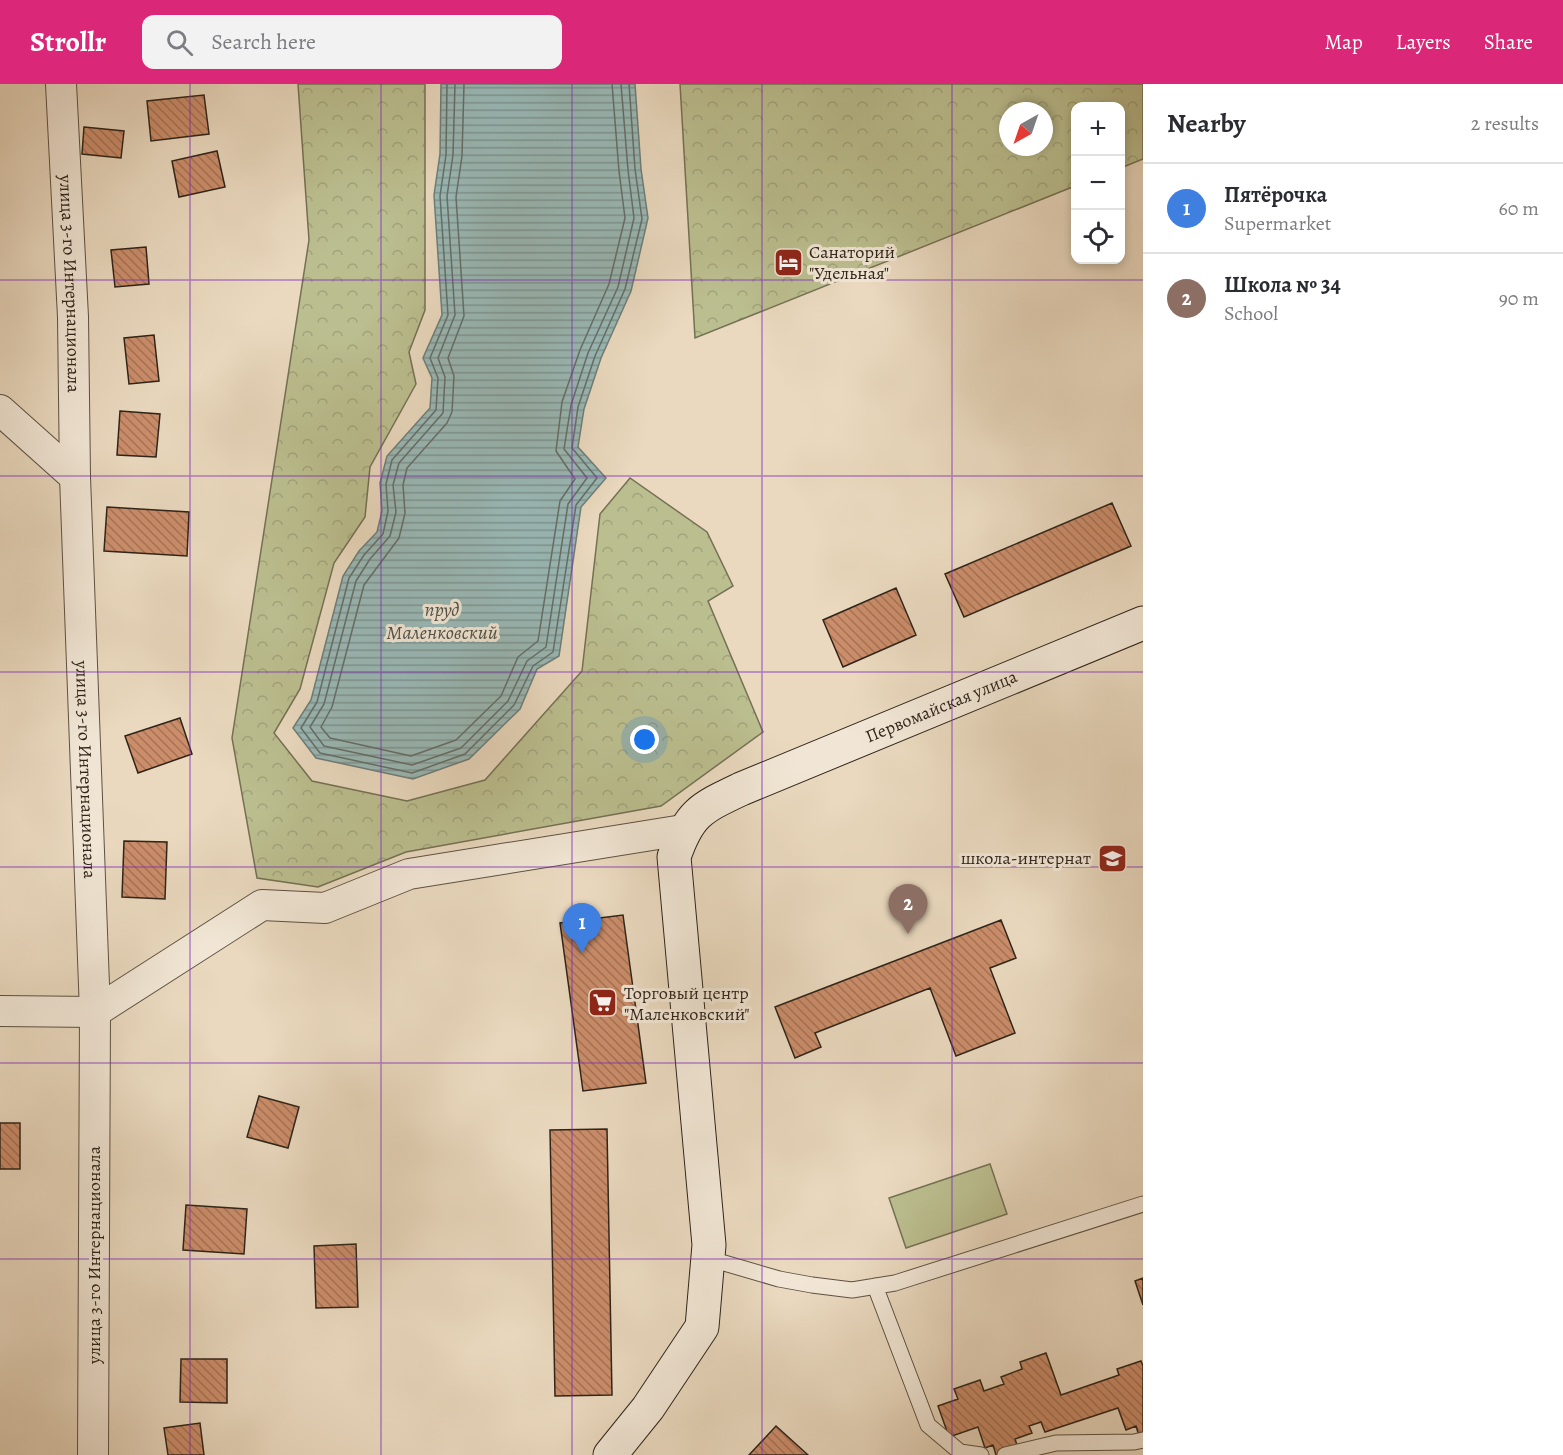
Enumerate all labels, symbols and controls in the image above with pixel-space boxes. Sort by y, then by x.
search box [142,15,562,69]
text: Strollr [30,23,106,61]
icon: search [163,26,196,59]
text: Search here [211,27,316,57]
text: Map [1324,28,1363,56]
text: Layers [1396,28,1451,56]
text: Share [1484,28,1533,56]
north arrow [999,102,1053,156]
map controls [1071,102,1125,264]
button: + [1071,102,1125,156]
text: Nearby [1167,106,1246,141]
text: 2 results [1471,110,1539,137]
button: − [1071,156,1125,210]
street label: улица 3-го Интернационала [54,173,86,394]
text: Пятёрочка [1224,180,1327,210]
text: 1 [1183,195,1190,222]
text: 60 m [1499,195,1539,222]
button: locate [1071,210,1125,264]
text: Supermarket [1224,210,1331,237]
place label: Санаторий "Удельная" [809,240,895,285]
hotel icon: Санаторий "Удельная" [772,246,804,278]
text: Школа № 34 [1224,270,1341,300]
text: 2 [1182,285,1191,312]
text: 90 m [1499,285,1539,312]
text: School [1224,300,1278,327]
water label: пруд Маленковский [386,596,498,646]
street label: улица 3-го Интернационала [70,659,102,880]
street label: Первомайская улица [862,664,1021,748]
your location [630,725,659,754]
school or university icon: школа-интернат [1096,842,1128,874]
place label: школа-интернат [961,846,1091,870]
pin: 2 [888,884,928,934]
pin: 1 [562,904,602,953]
place label: Торговый центр "Маленковский" [624,981,750,1026]
supermarket icon: Торговый центр "Маленковский" [587,987,619,1019]
street label: улица 3-го Интернационала [82,1145,106,1365]

